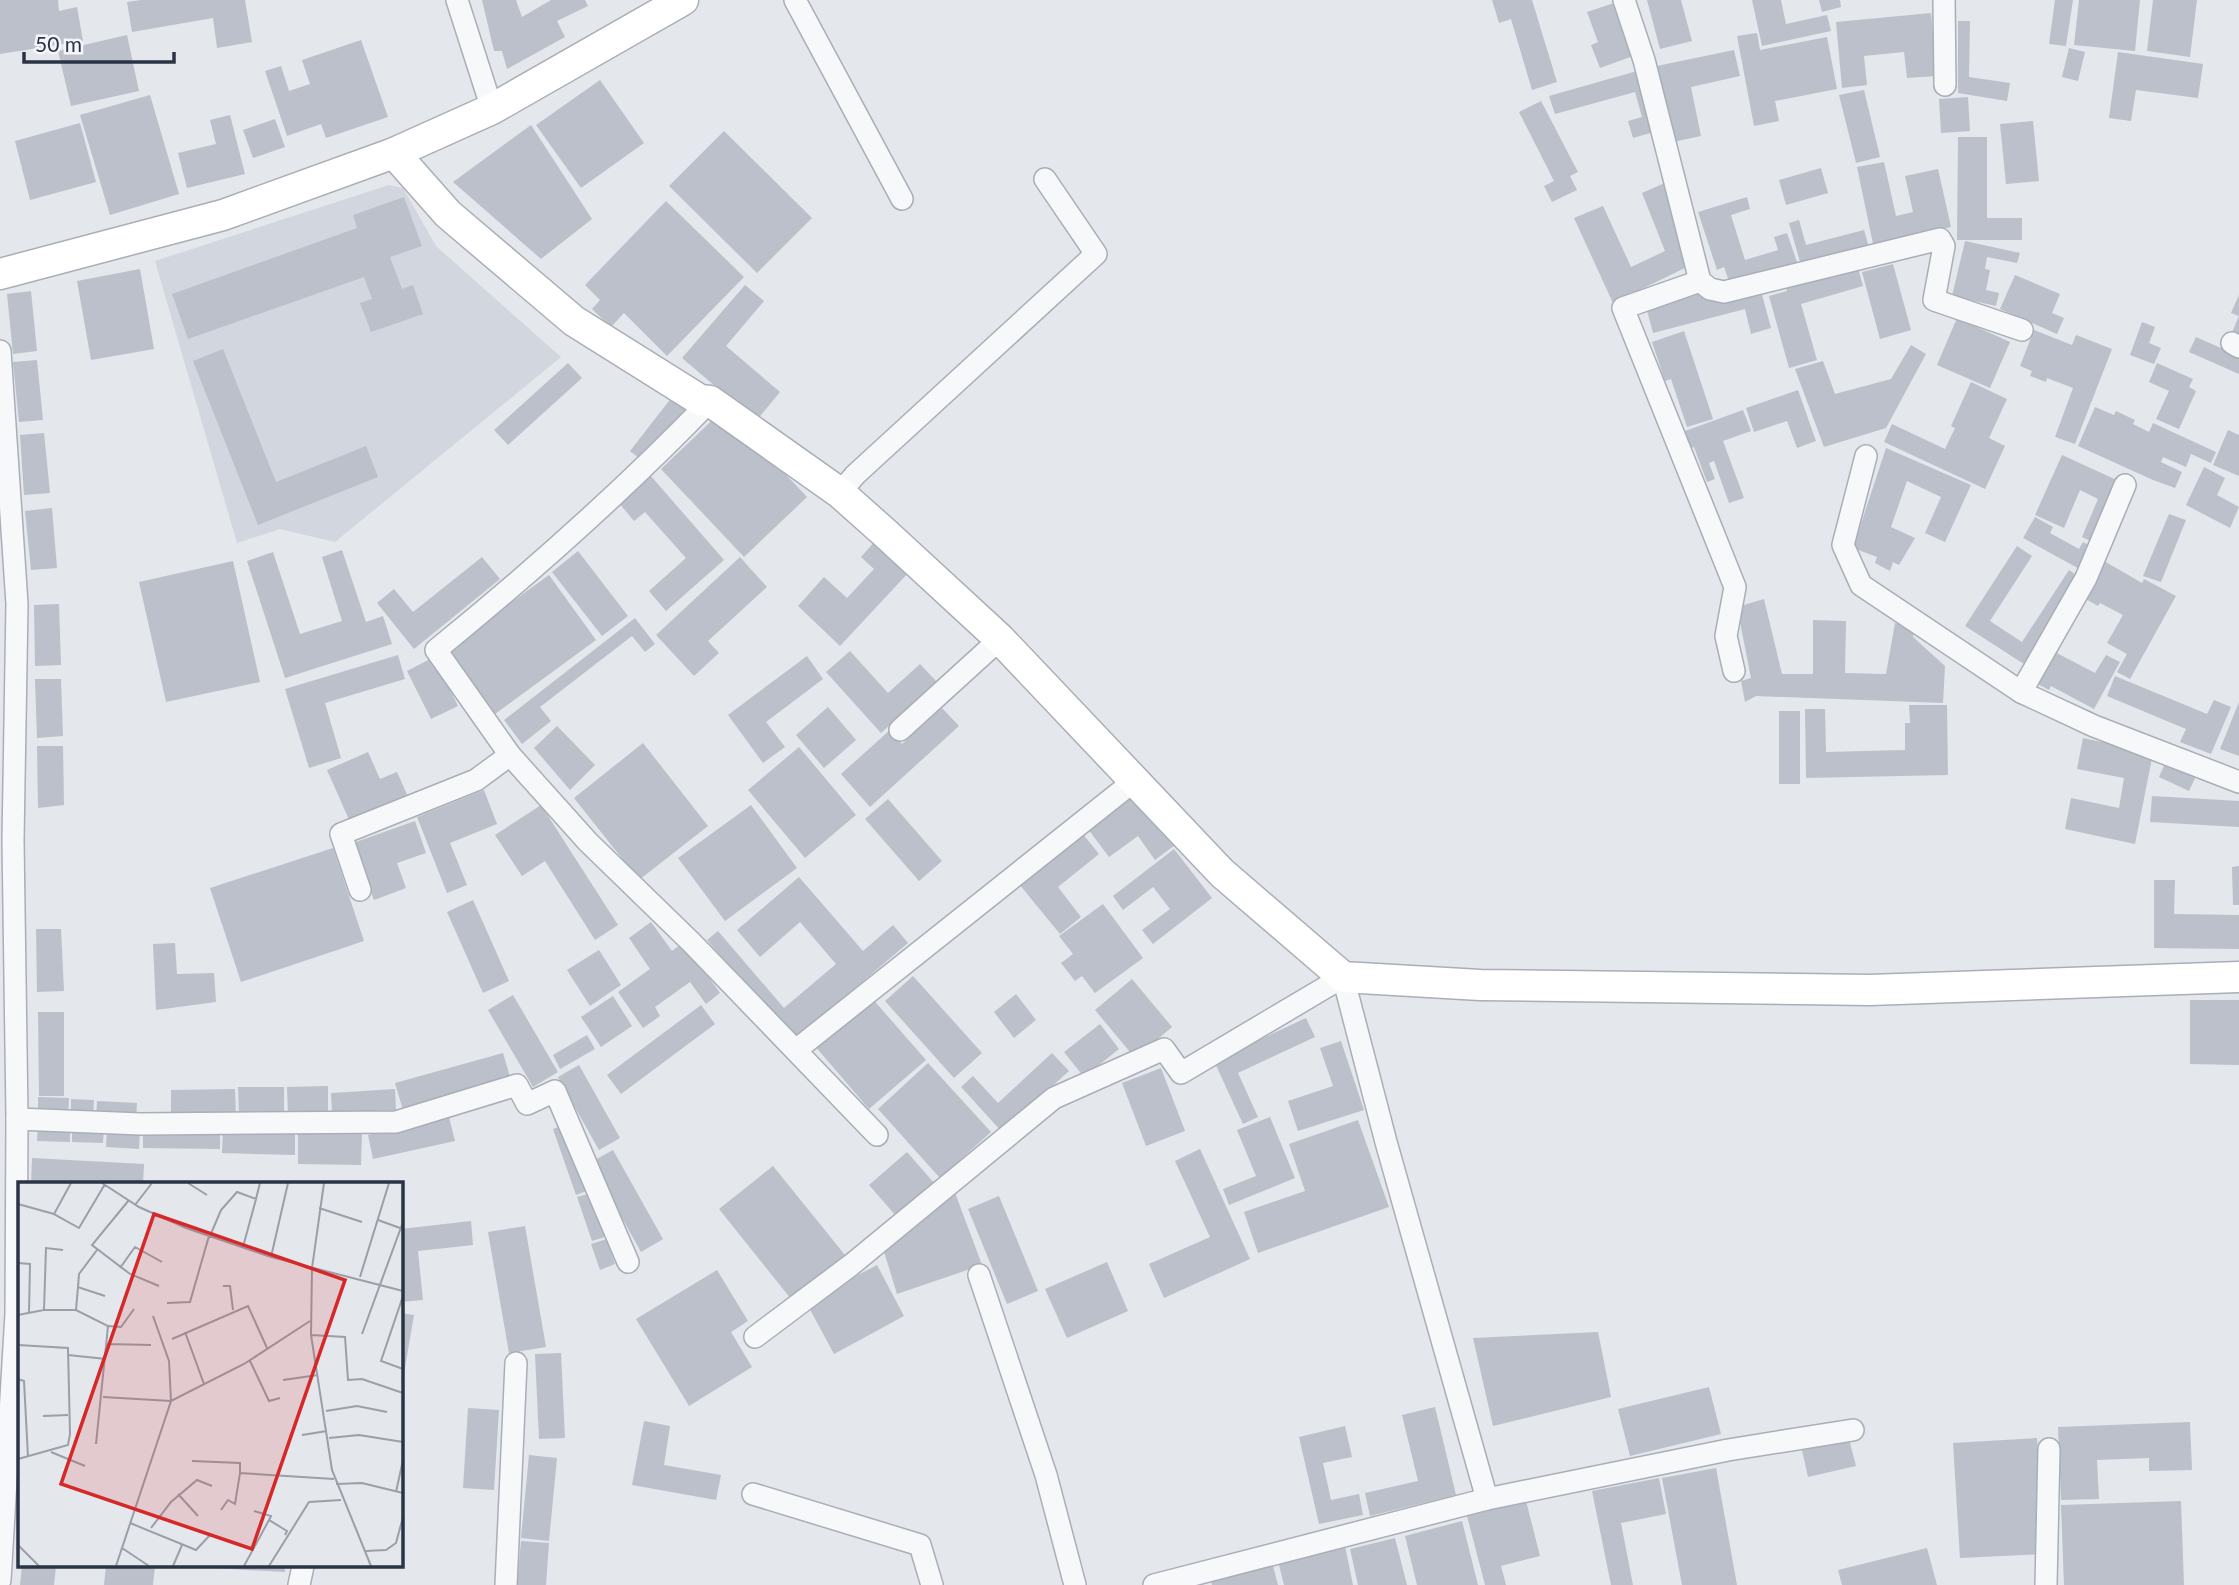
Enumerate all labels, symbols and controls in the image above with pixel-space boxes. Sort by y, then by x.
scale bar [24,21,175,65]
text: 50 m [35,31,82,56]
inset map [18,1182,402,1568]

